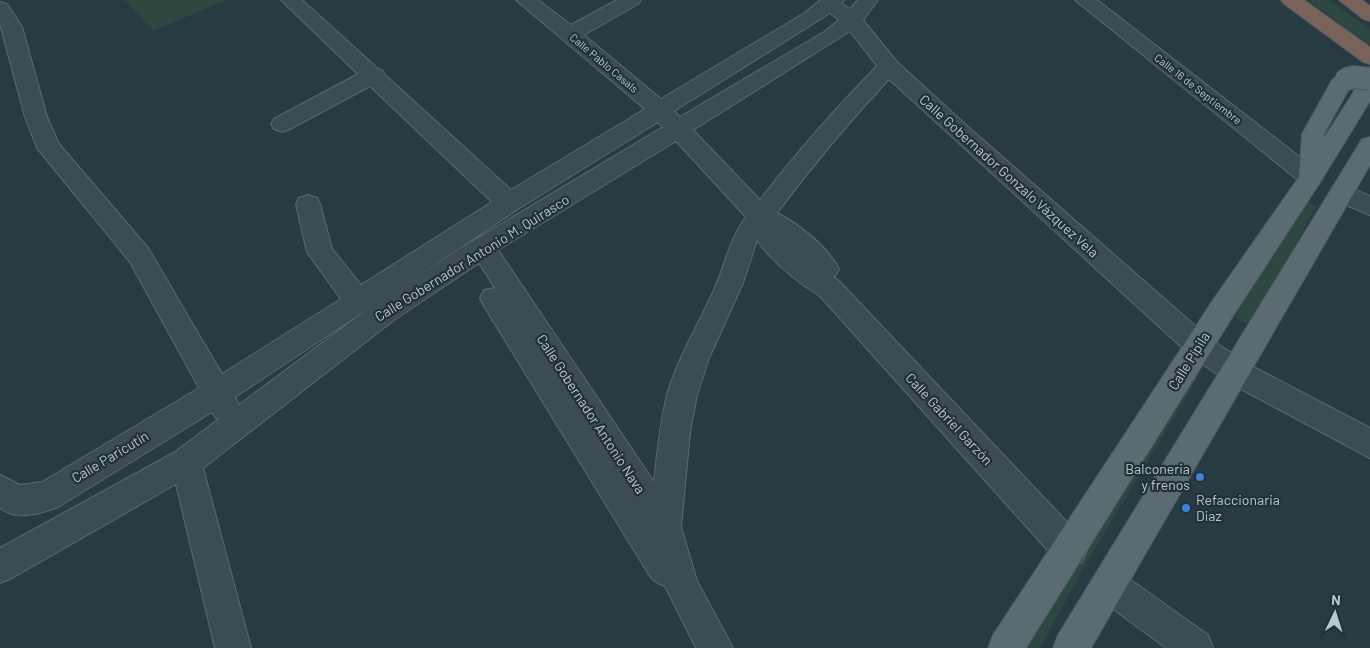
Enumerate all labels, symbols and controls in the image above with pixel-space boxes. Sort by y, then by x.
street label: Calle Pablo Casals [568,30,641,95]
street label: Calle 16 de Septiembre [1152,51,1245,127]
street label: Calle Gobernador Gonzalo Vázquez Vela [916,91,1102,261]
street label: Calle Gobernador Antonio M. Quirasco [371,190,572,325]
street label: Calle Pípila [1164,329,1213,393]
street label: Calle Gobernador Antonio Nava [533,331,649,497]
street label: Calle Gabriel Garzón [902,369,996,468]
street label: Calle Paricutín [68,427,151,486]
place label: Balconeria y frenos [1125,460,1190,493]
marker: Balconeria y frenos [1194,471,1206,483]
place label: Refaccionaria Diaz [1196,491,1280,524]
marker: Refaccionaria Diaz [1180,502,1192,514]
north arrow [1310,588,1360,638]
text: N [1331,591,1341,608]

